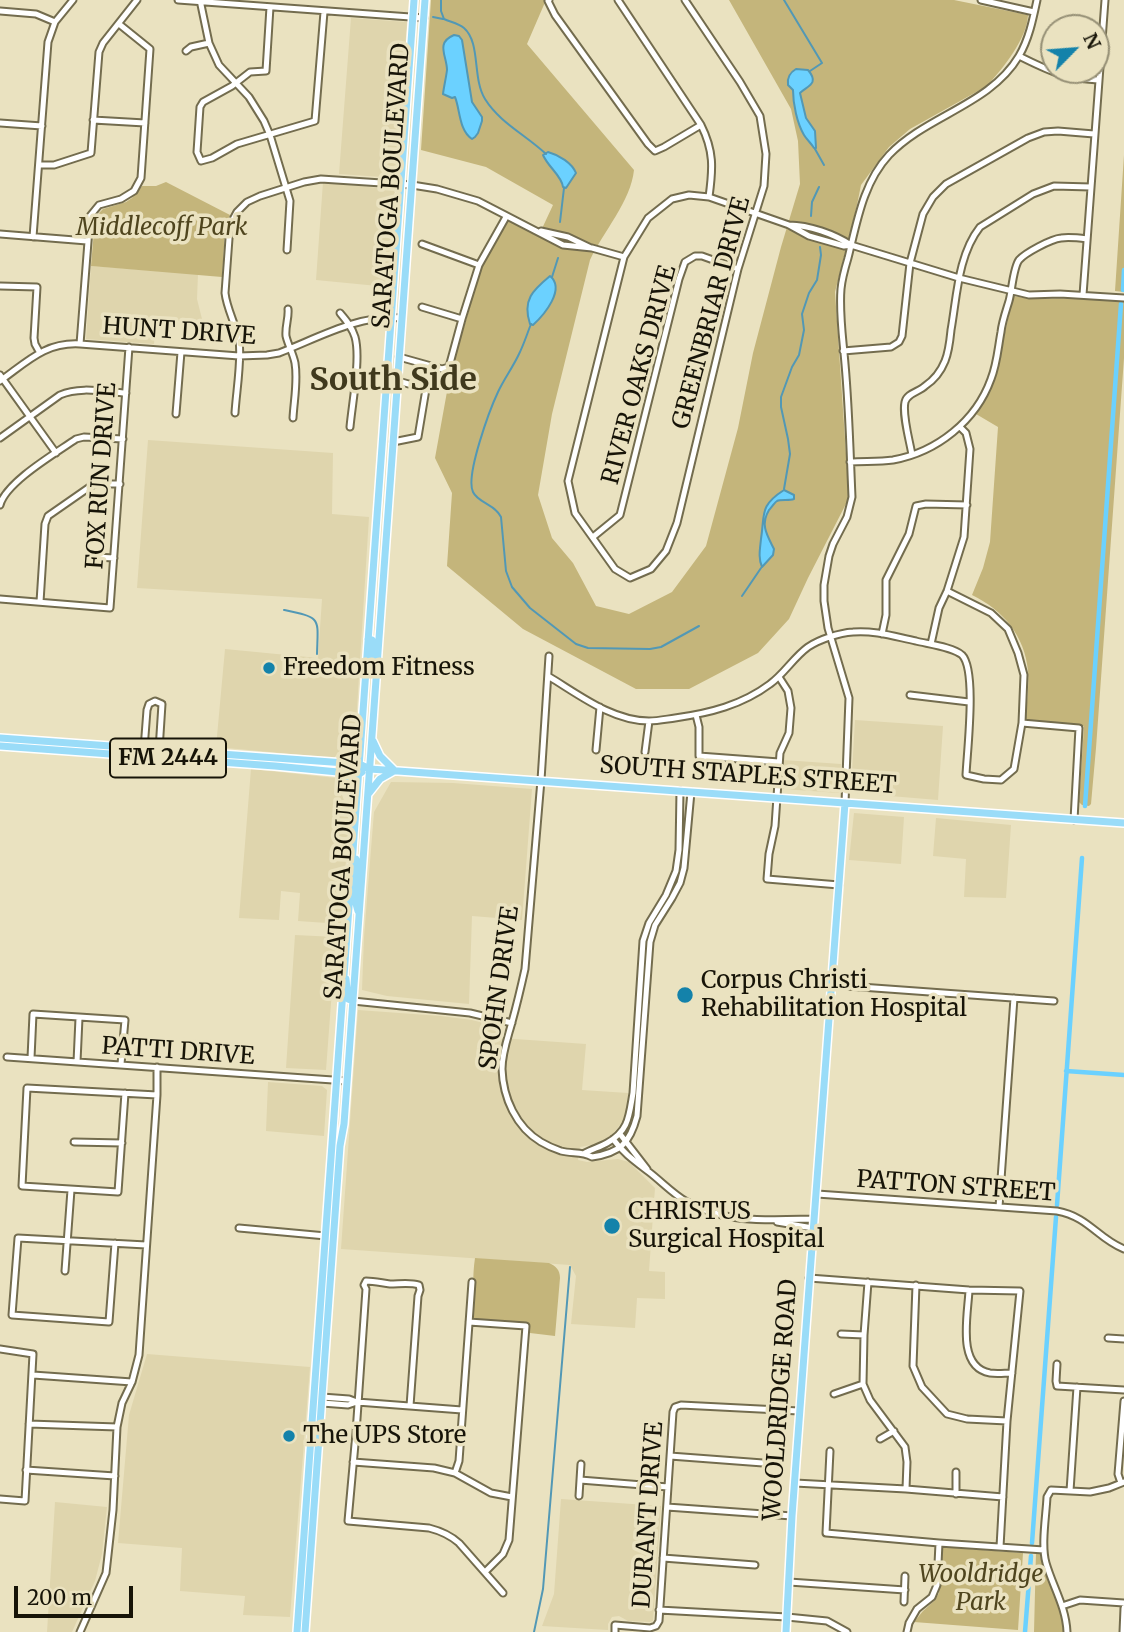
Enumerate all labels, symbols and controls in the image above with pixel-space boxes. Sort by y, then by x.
north arrow [1040,14,1110,84]
text: N [1078,29,1106,53]
street label: SARATOGA BOULEVARD [368,42,416,330]
street label: GREENBRIAR DRIVE [667,194,757,432]
park label: Middlecoff Park [76,214,248,242]
street label: RIVER OAKS DRIVE [597,262,683,488]
street label: HUNT DRIVE [101,312,257,352]
district label: South Side [309,362,477,400]
street label: FOX RUN DRIVE [81,382,123,570]
place label: Freedom Fitness [283,654,475,682]
marker: Freedom Fitness [261,660,277,676]
street label: SARATOGA BOULEVARD [320,713,368,1001]
road number: FM 2444 [110,738,226,778]
street label: SOUTH STAPLES STREET [599,751,897,801]
street label: SPOHN DRIVE [474,904,526,1072]
place label: Corpus Christi Rehabilitation Hospital [701,967,967,1023]
marker: Corpus Christi Rehabilitation Hospital [675,985,695,1005]
street label: PATTI DRIVE [100,1032,256,1072]
street label: PATTON STREET [856,1166,1056,1208]
place label: CHRISTUS Surgical Hospital [628,1198,824,1254]
marker: CHRISTUS Surgical Hospital [602,1216,622,1236]
street label: WOOLDRIDGE ROAD [758,1278,804,1522]
street label: DURANT DRIVE [628,1421,670,1609]
place label: The UPS Store [303,1422,466,1450]
marker: The UPS Store [281,1428,297,1444]
park label: Wooldridge Park [918,1561,1044,1617]
scale bar [18,1572,136,1616]
text: 200 m [27,1584,92,1611]

